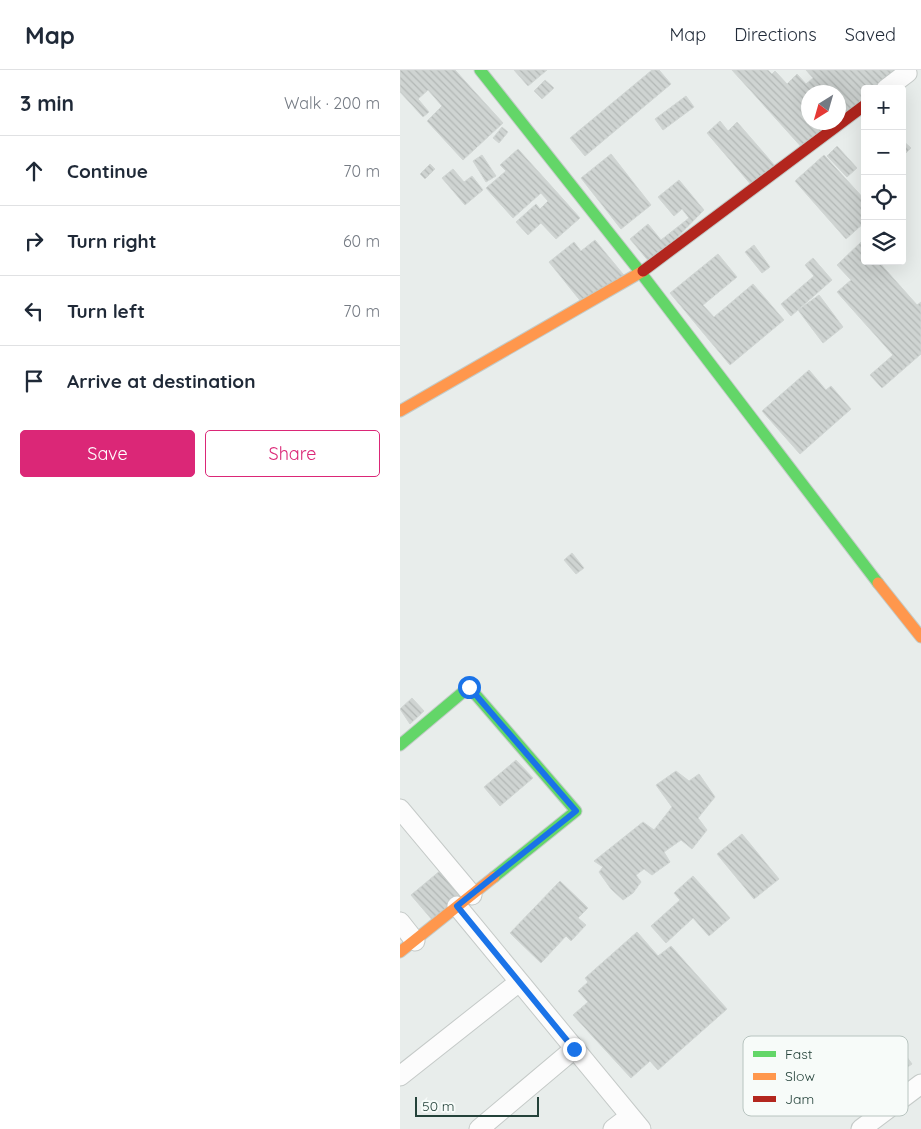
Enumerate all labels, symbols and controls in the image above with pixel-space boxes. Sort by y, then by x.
text: Map [25,20,75,50]
text: Map [669,23,706,46]
text: Directions [734,23,817,46]
text: Saved [845,23,896,46]
north arrow [801,85,846,130]
map controls [861,85,906,265]
button: + [861,85,906,130]
text: 3 min [20,90,74,116]
text: Walk · 200 m [284,93,380,113]
button: − [861,130,906,175]
icon: ahead [20,157,48,185]
text: Continue [67,159,148,183]
text: 70 m [343,161,380,181]
button: locate [861,175,906,220]
button: layers [861,220,906,265]
icon: right [20,227,48,255]
text: Turn right [67,229,156,253]
text: 60 m [343,231,380,251]
icon: left [20,297,48,325]
text: Turn left [67,299,145,323]
text: 70 m [343,301,380,321]
icon: arrive [20,367,48,395]
text: Arrive at destination [67,369,256,393]
button: Save [20,430,195,477]
button: Share [205,430,380,477]
route start [458,676,481,699]
legend [743,1036,908,1116]
route end [563,1038,586,1061]
text: Fast [785,1045,813,1063]
text: Slow [785,1067,815,1085]
text: Jam [785,1090,814,1108]
scale bar [415,1094,539,1117]
text: 50 m [422,1097,455,1115]

